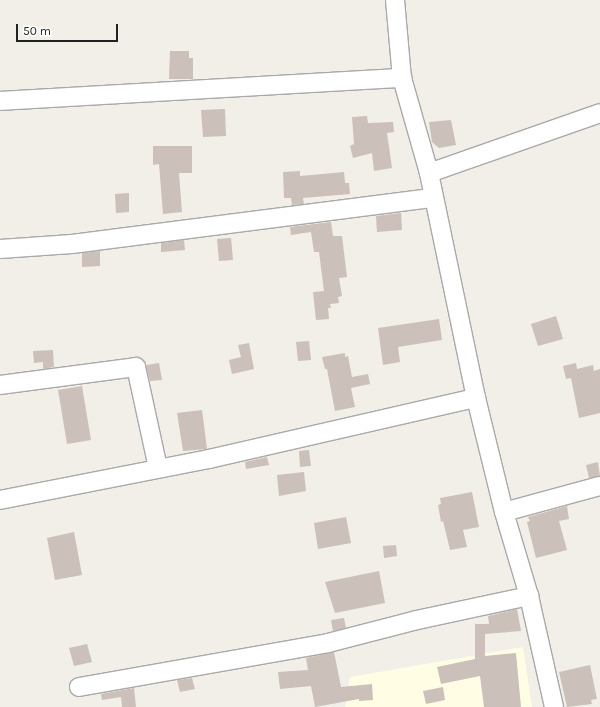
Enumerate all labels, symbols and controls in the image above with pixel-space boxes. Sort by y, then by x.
scale bar [18,16,120,42]
text: 50 m [23,24,51,38]

